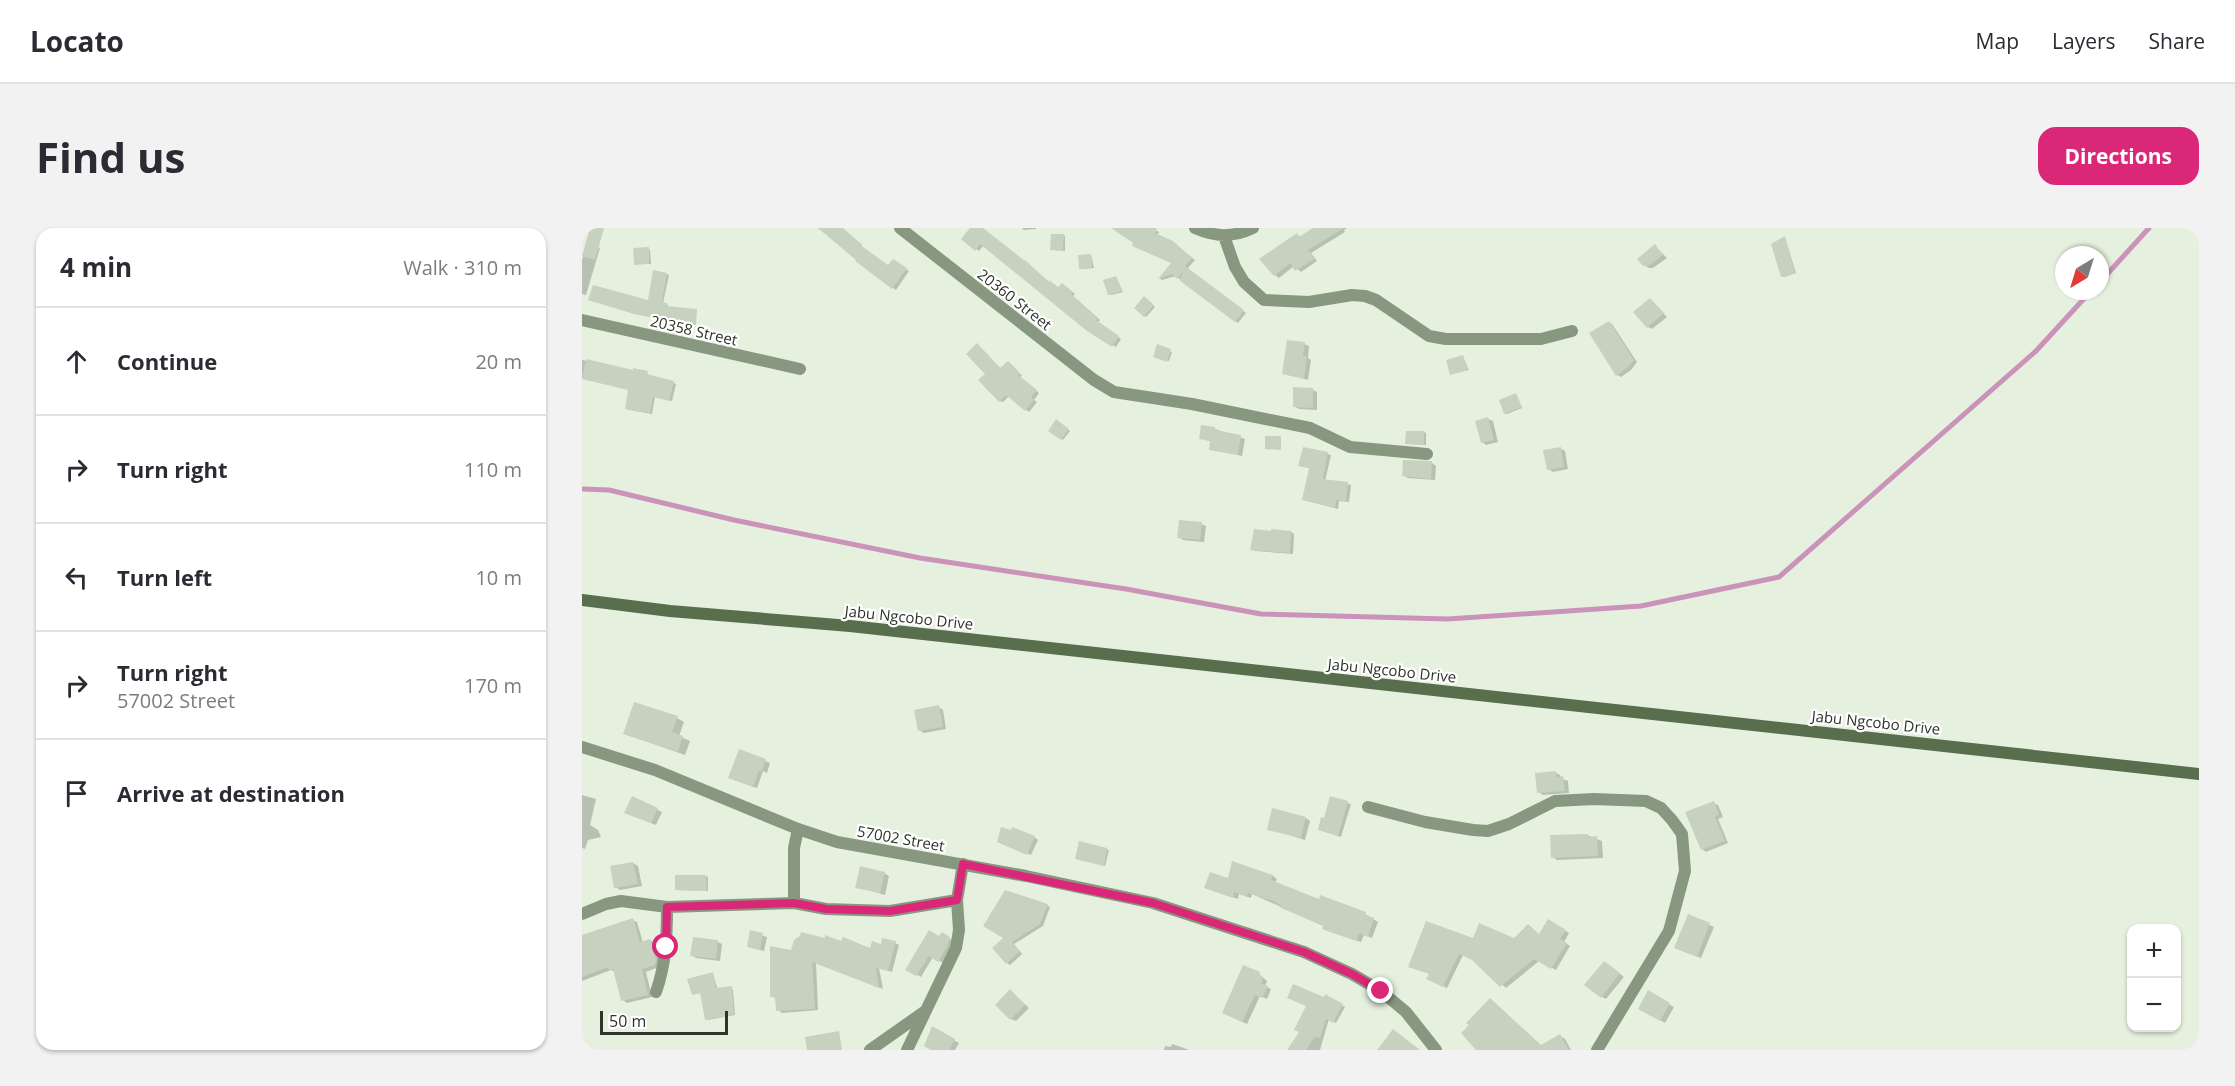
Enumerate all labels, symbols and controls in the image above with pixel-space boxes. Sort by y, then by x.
text: Locato [30,22,124,60]
text: Map [1976,27,2019,55]
text: Layers [2052,27,2116,55]
text: Share [2149,27,2205,55]
button: Directions [2038,127,2199,185]
text: Find us [36,128,185,185]
north arrow [2055,246,2109,300]
text: 4 min [60,249,132,285]
text: Walk · 310 m [403,254,522,281]
street label: 20360 Street [974,264,1056,334]
street label: 20358 Street [649,310,739,350]
icon: ahead [60,345,93,378]
text: Continue [117,346,217,376]
text: 20 m [475,348,522,375]
icon: right [60,453,93,486]
text: Turn right [117,454,228,484]
text: 110 m [464,456,522,483]
icon: left [60,561,93,594]
text: Turn left [117,562,212,592]
text: 10 m [475,564,522,591]
street label: Jabu Ngcobo Drive [842,600,974,634]
street label: Jabu Ngcobo Drive [1325,653,1457,687]
text: Turn right [117,657,228,687]
icon: right [60,669,93,702]
text: 170 m [464,672,522,699]
text: 57002 Street [117,687,235,714]
street label: Jabu Ngcobo Drive [1809,705,1941,739]
icon: arrive [60,777,93,810]
text: Arrive at destination [117,778,345,808]
street label: 57002 Street [856,820,946,856]
map controls [2127,924,2181,1032]
button: + [2127,924,2181,978]
route start [652,933,678,959]
route end [1367,977,1393,1003]
button: − [2127,978,2181,1032]
scale bar [600,1008,728,1036]
text: 50 m [609,1010,646,1032]

